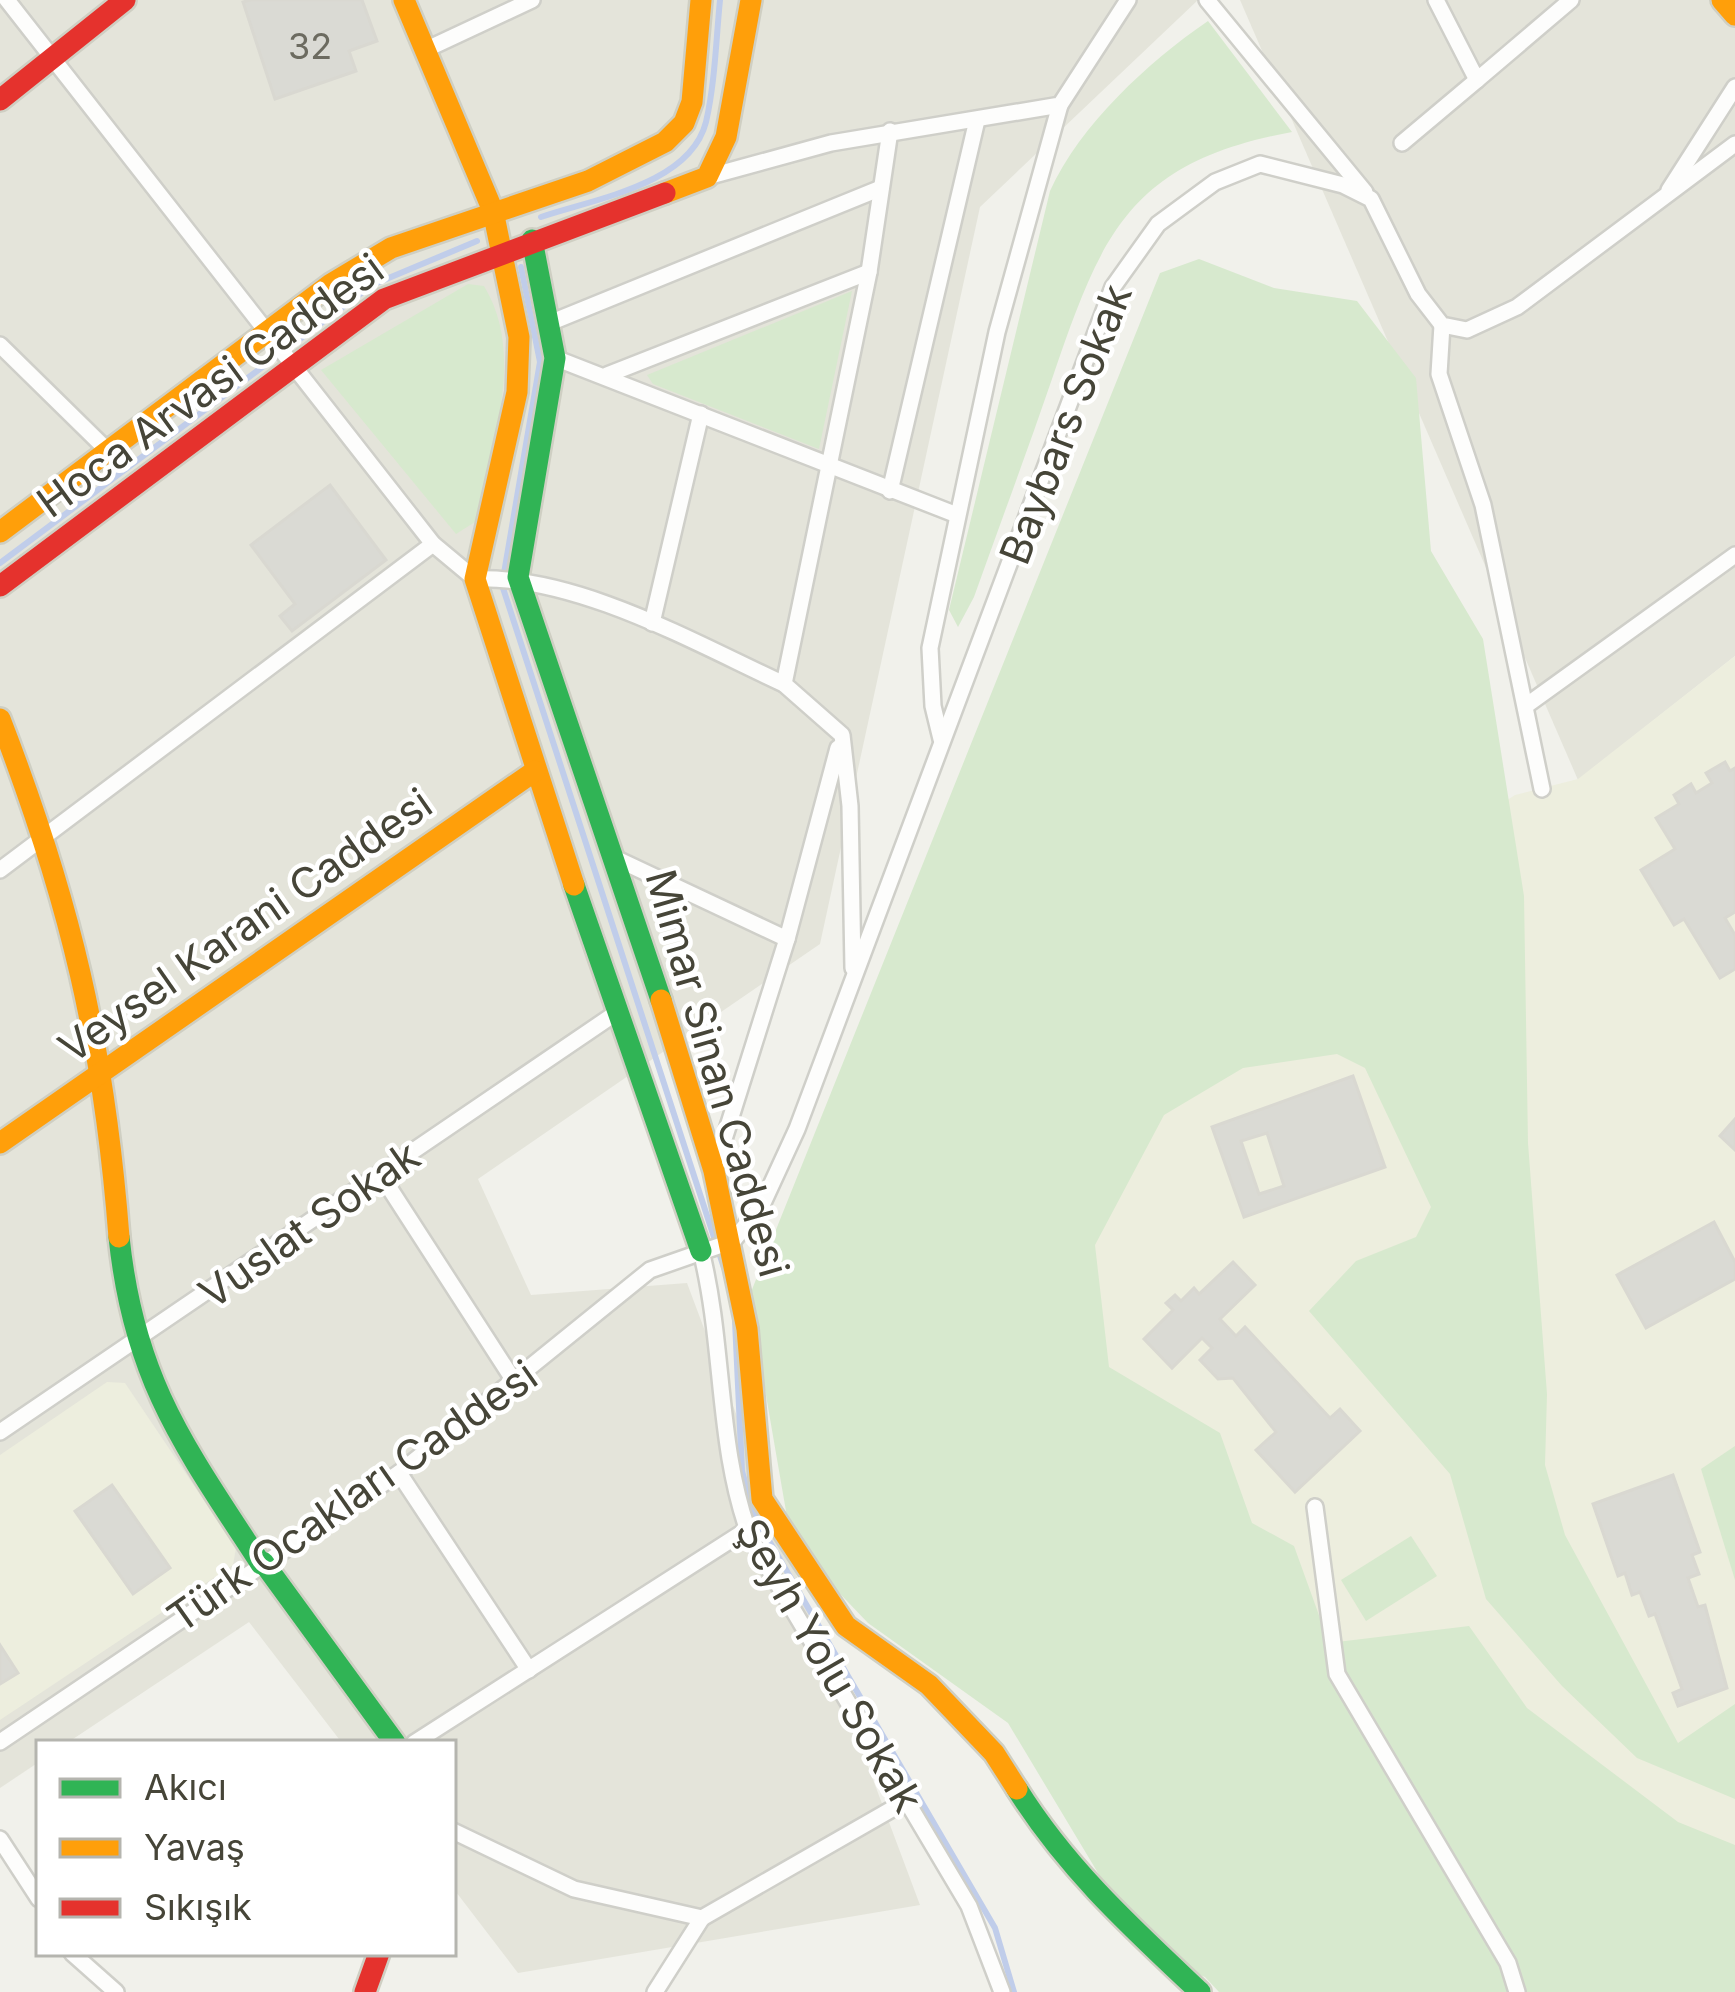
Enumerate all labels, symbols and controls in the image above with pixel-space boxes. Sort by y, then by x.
house number: 32 [288,24,332,68]
street label: Hoca Arvasi Caddesi [27,242,393,528]
street label: Baybars Sokak [988,277,1142,571]
street label: Veysel Karani Caddesi [49,777,441,1073]
street label: Mimar Sinan Caddesi [635,864,801,1282]
street label: Vuslat Sokak [189,1129,429,1319]
street label: Türk Ocakları Caddesi [158,1349,546,1643]
street label: Şeyh Yolu Sokak [725,1509,935,1821]
legend [36,1740,456,1956]
text: Akıcı [144,1765,227,1809]
text: Yavaş [144,1825,245,1869]
text: Sıkışık [144,1885,252,1929]

